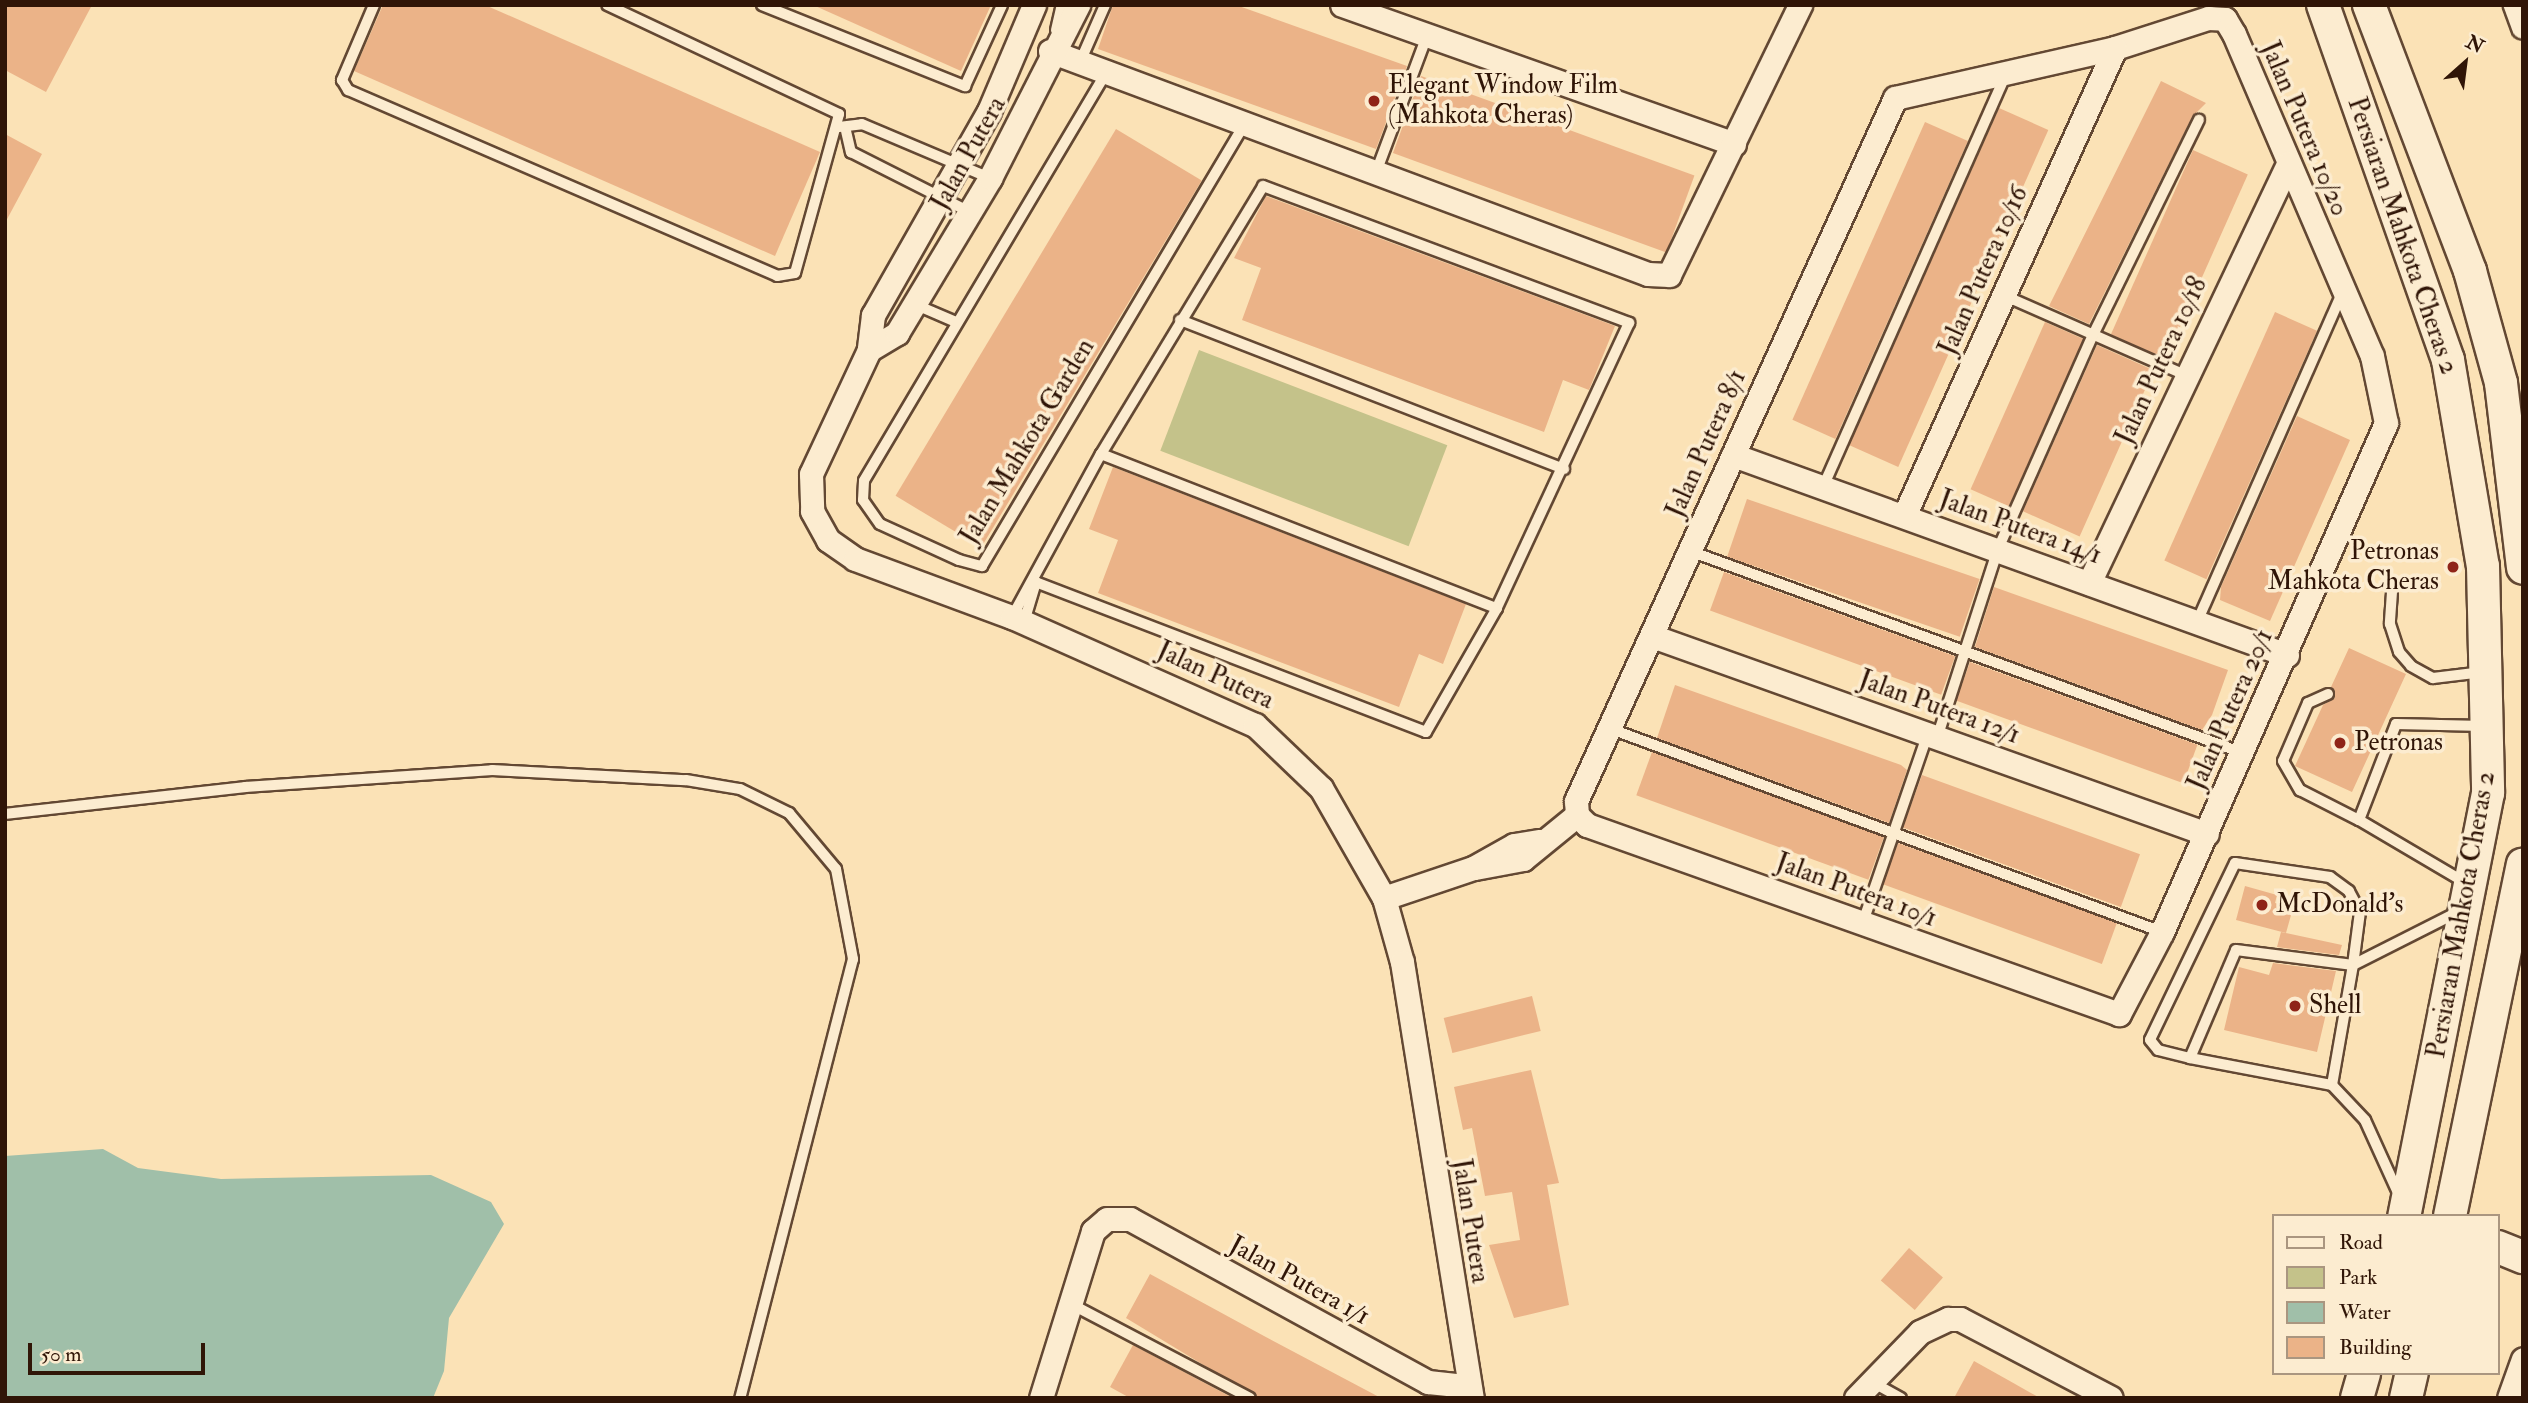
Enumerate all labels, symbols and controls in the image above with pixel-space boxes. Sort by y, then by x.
north arrow [2430,28,2500,98]
text: N [2462,30,2488,59]
street label: Jalan Putera 10/20 [2253,37,2355,221]
place label: Elegant Window Film (Mahkota Cheras) [1388,70,1618,132]
street label: Jalan Putera [925,92,1013,216]
marker: Elegant Window Film (Mahkota Cheras) [1366,93,1382,109]
street label: Persiaran Mahkota Cheras 2 [2340,93,2464,379]
street label: Jalan Putera 10/16 [1933,181,2035,361]
street label: Jalan Putera 10/18 [2110,272,2214,450]
street label: Jalan Mahkota Garden [954,333,1102,551]
street label: Jalan Putera 8/1 [1660,365,1754,523]
street label: Jalan Putera 14/1 [1935,484,2105,572]
place label: Petronas Mahkota Cheras [2268,536,2439,598]
marker: Petronas Mahkota Cheras [2445,559,2461,575]
street label: Jalan Putera 20/1 [2182,625,2280,795]
street label: Jalan Putera [1152,635,1278,717]
street label: Jalan Putera 12/1 [1854,664,2024,752]
place label: Petronas [2354,727,2443,759]
marker: Petronas [2332,735,2348,751]
street label: Persiaran Mahkota Cheras 2 [2421,769,2503,1061]
street label: Jalan Putera 10/1 [1771,847,1941,935]
place label: McDonald's [2276,889,2403,921]
marker: McDonald's [2254,897,2270,913]
place label: Shell [2309,990,2361,1022]
marker: Shell [2287,998,2303,1014]
street label: Jalan Putera [1445,1157,1495,1285]
legend [2272,1214,2500,1375]
text: Road [2339,1229,2383,1256]
street label: Jalan Putera 1/1 [1223,1230,1375,1332]
text: Park [2339,1264,2377,1291]
text: Water [2339,1299,2391,1326]
scale bar [32,1330,208,1374]
text: Building [2339,1334,2412,1361]
text: 50 m [41,1341,82,1368]

